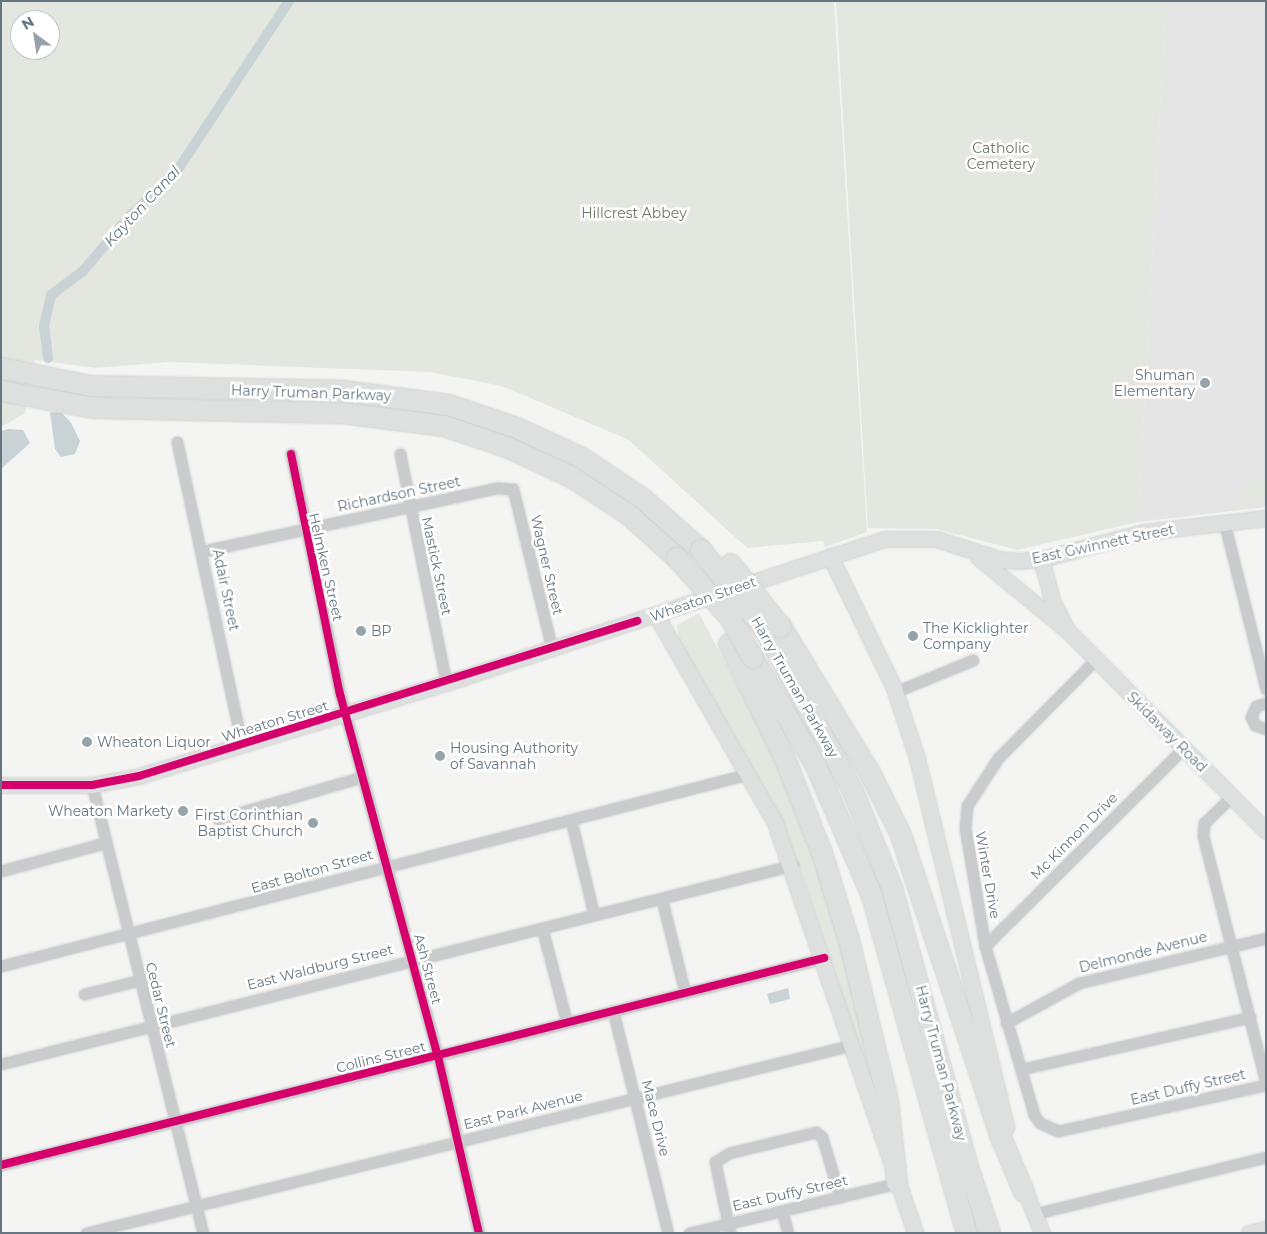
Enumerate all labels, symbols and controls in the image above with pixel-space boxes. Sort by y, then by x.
north arrow [10,10,60,60]
text: N [18,12,37,34]
park label: Catholic Cemetery [967,140,1035,172]
water label: Kayton Canal [100,162,184,250]
park label: Hillcrest Abbey [581,205,687,221]
place label: Shuman Elementary [1114,367,1195,400]
marker: Shuman Elementary [1199,377,1211,389]
street label: Harry Truman Parkway [231,382,391,404]
street label: Richardson Street [336,473,462,515]
street label: Helmken Street [305,511,347,623]
street label: Wagner Street [527,513,567,617]
street label: Mastick Street [418,515,456,617]
street label: East Gwinnett Street [1030,521,1176,567]
street label: Adair Street [209,548,243,632]
street label: Wheaton Street [648,573,758,625]
street label: Harry Truman Parkway [748,613,842,761]
place label: The Kicklighter Company [923,620,1029,652]
place label: BP [371,623,392,639]
marker: BP [355,625,367,637]
marker: The Kicklighter Company [907,630,919,642]
street label: Skidaway Road [1123,688,1211,776]
street label: Wheaton Street [220,697,330,745]
place label: Wheaton Liquor [97,734,211,750]
marker: Wheaton Liquor [81,736,93,748]
place label: Housing Authority of Savannah [450,740,578,772]
marker: Housing Authority of Savannah [434,750,446,762]
street label: Mc Kinnon Drive [1027,789,1121,883]
place label: Wheaton Markety [48,803,173,819]
marker: Wheaton Markety [177,805,189,817]
place label: First Corinthian Baptist Church [195,807,303,840]
marker: First Corinthian Baptist Church [307,817,319,829]
street label: Winter Drive [972,830,1004,920]
street label: East Bolton Street [249,846,375,896]
street label: Delmonde Avenue [1077,928,1209,976]
street label: Ash Street [411,932,445,1006]
street label: East Waldburg Street [245,941,395,993]
street label: Cedar Street [142,961,180,1049]
street label: Harry Truman Parkway [912,983,970,1143]
street label: Collins Street [334,1038,428,1076]
street label: East Duffy Street [1129,1066,1247,1108]
street label: Mace Drive [638,1078,674,1158]
street label: East Park Avenue [462,1087,584,1133]
street label: East Duffy Street [731,1172,849,1214]

